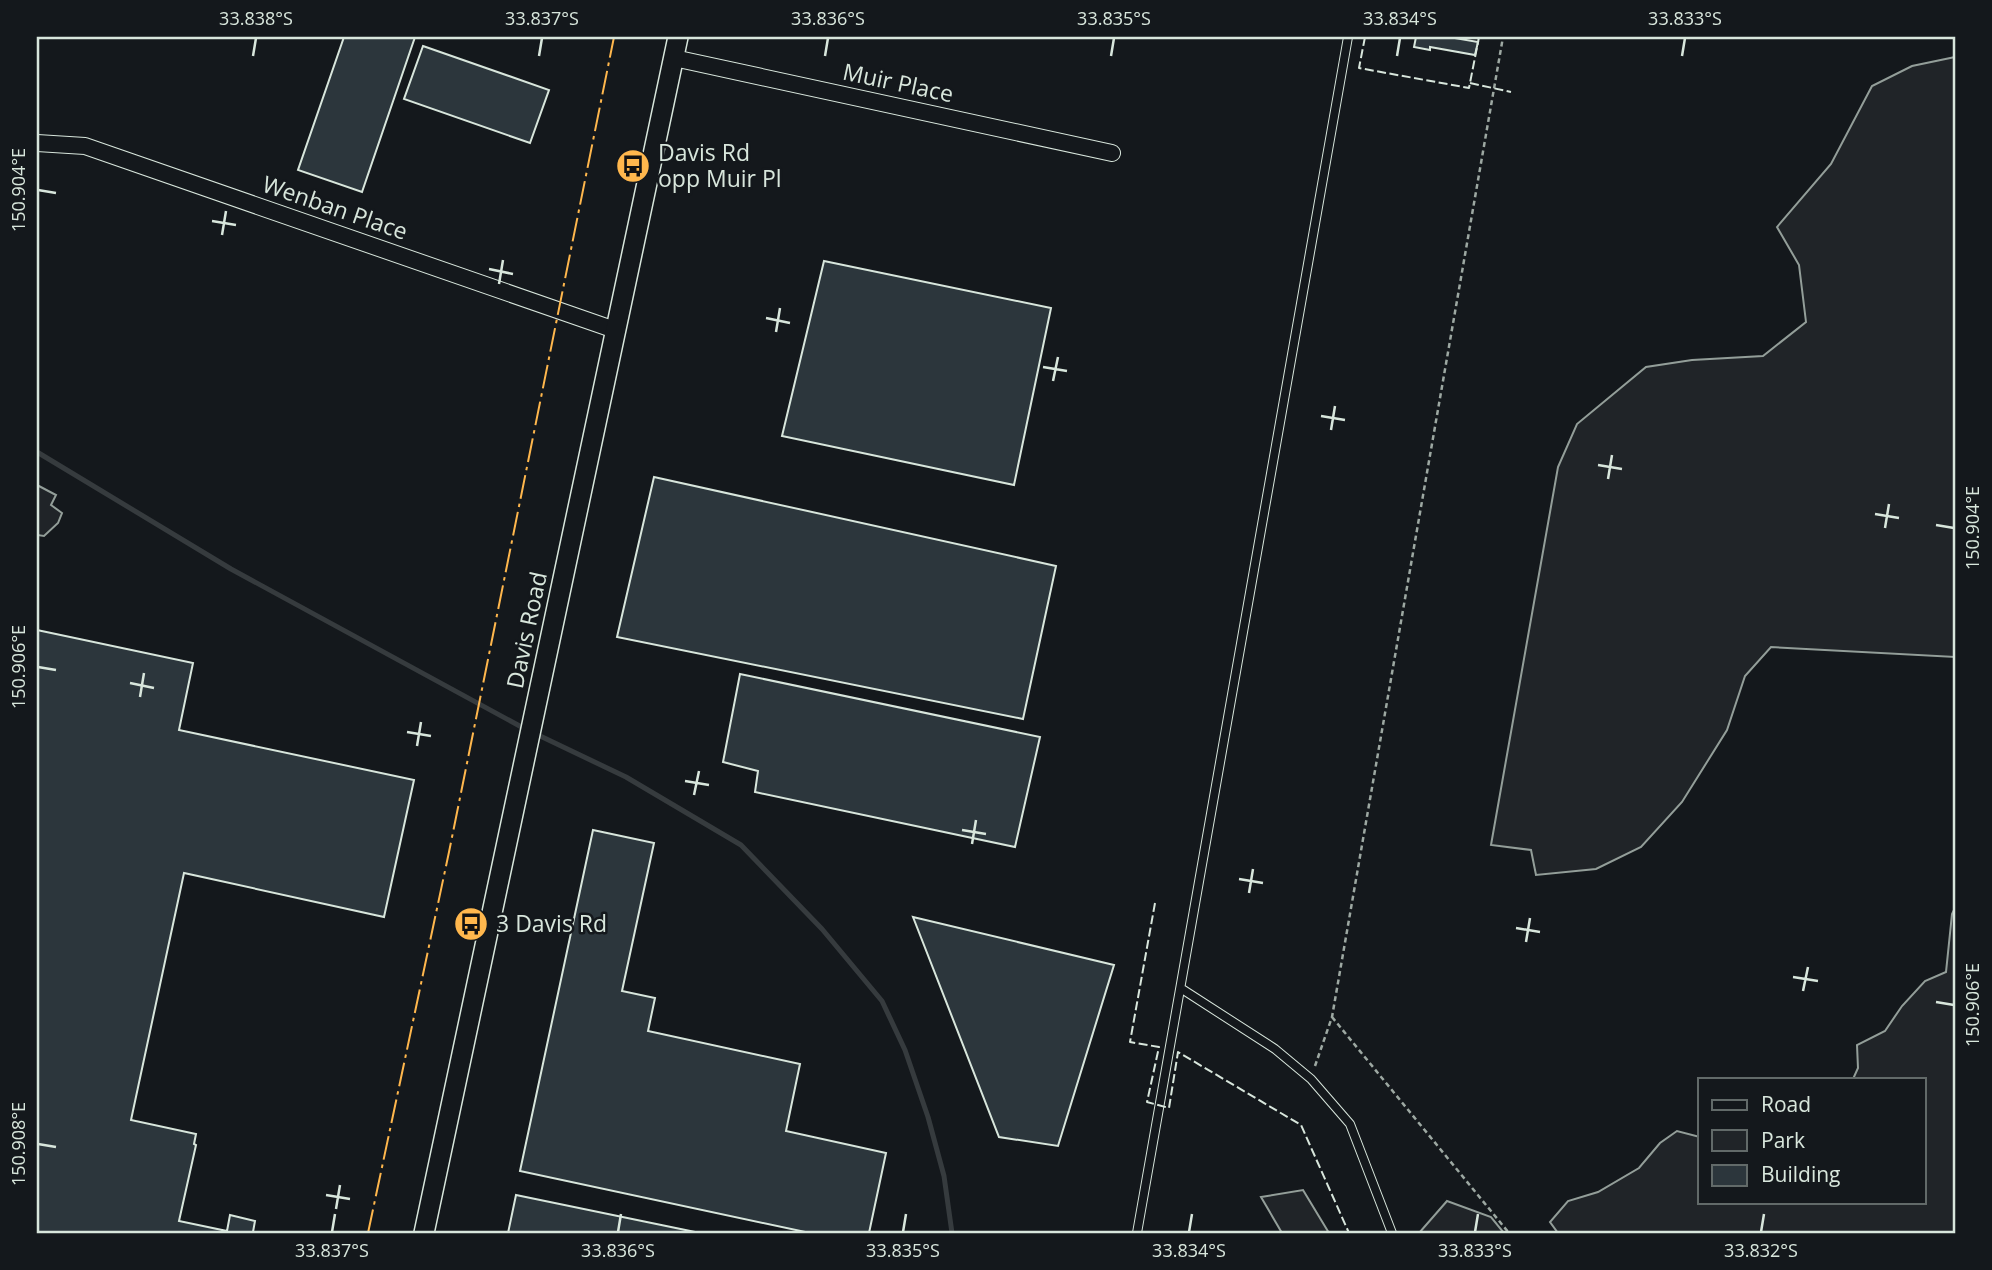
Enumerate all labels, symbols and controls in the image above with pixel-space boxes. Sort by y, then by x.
text: 33.838°S [219,6,293,30]
text: 33.837°S [505,6,579,30]
text: 33.836°S [791,6,865,30]
text: 33.835°S [1077,6,1151,30]
text: 33.834°S [1363,6,1437,30]
text: 33.833°S [1648,6,1722,30]
street label: Muir Place [840,55,956,109]
place label: Davis Rd opp Muir Pl [658,136,782,194]
bus stop icon: Davis Rd opp Muir Pl [614,147,652,185]
text: 150.904°E [6,148,30,232]
street label: Wenban Place [258,167,412,247]
text: 150.904°E [1960,486,1984,570]
street label: Davis Road [498,568,554,691]
text: 150.906°E [6,625,30,709]
bus stop icon: 3 Davis Rd [452,905,490,943]
place label: 3 Davis Rd [496,907,607,939]
text: 150.906°E [1960,963,1984,1047]
legend [1698,1078,1926,1204]
text: Road [1761,1090,1811,1118]
text: 150.908°E [6,1102,30,1186]
text: Park [1761,1126,1805,1154]
text: Building [1761,1160,1840,1188]
text: 33.837°S [295,1238,369,1262]
text: 33.836°S [581,1238,655,1262]
text: 33.835°S [866,1238,940,1262]
text: 33.834°S [1152,1238,1226,1262]
text: 33.833°S [1438,1238,1512,1262]
text: 33.832°S [1724,1238,1798,1262]

